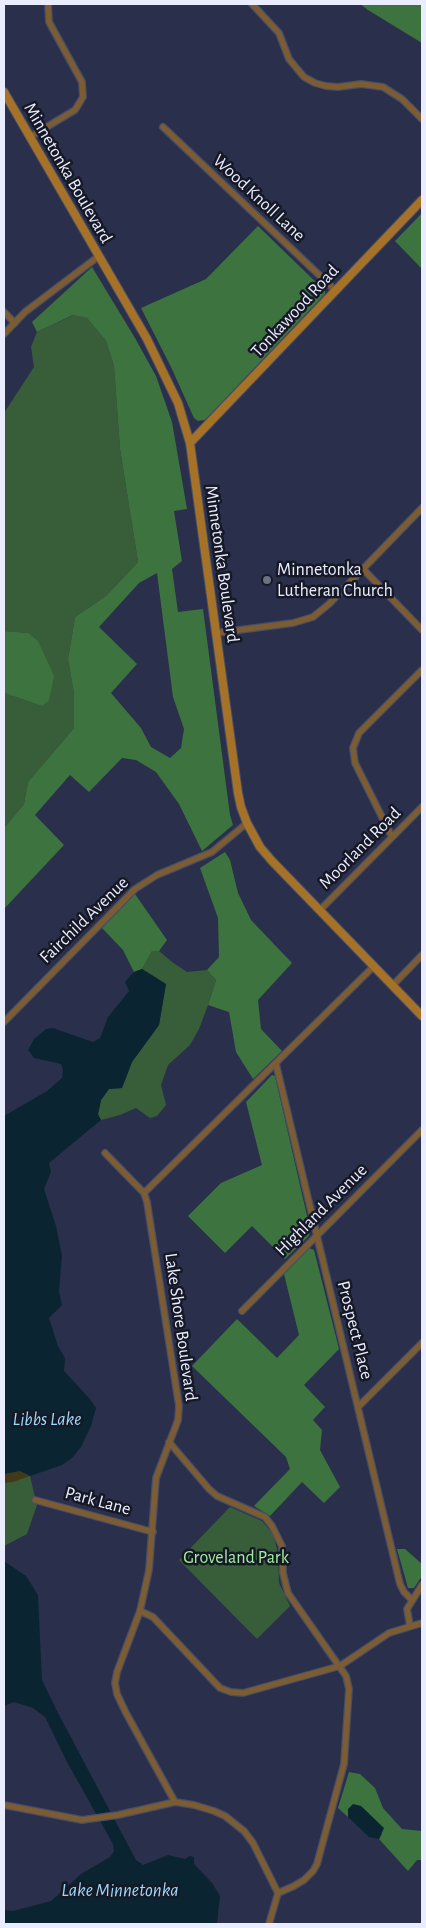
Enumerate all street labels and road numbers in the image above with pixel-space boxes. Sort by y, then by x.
street label: Minnetonka Boulevard [19,99,117,247]
street label: Wood Knoll Lane [208,150,310,246]
street label: Tonkawood Road [246,260,344,362]
street label: Minnetonka Boulevard [200,484,244,644]
street label: Moorland Road [314,802,406,894]
street label: Fairchild Avenue [35,872,133,968]
street label: Highland Avenue [270,1159,372,1261]
street label: Lake Shore Boulevard [160,1252,202,1402]
street label: Prospect Place [332,1278,378,1382]
street label: Park Lane [63,1482,133,1520]

